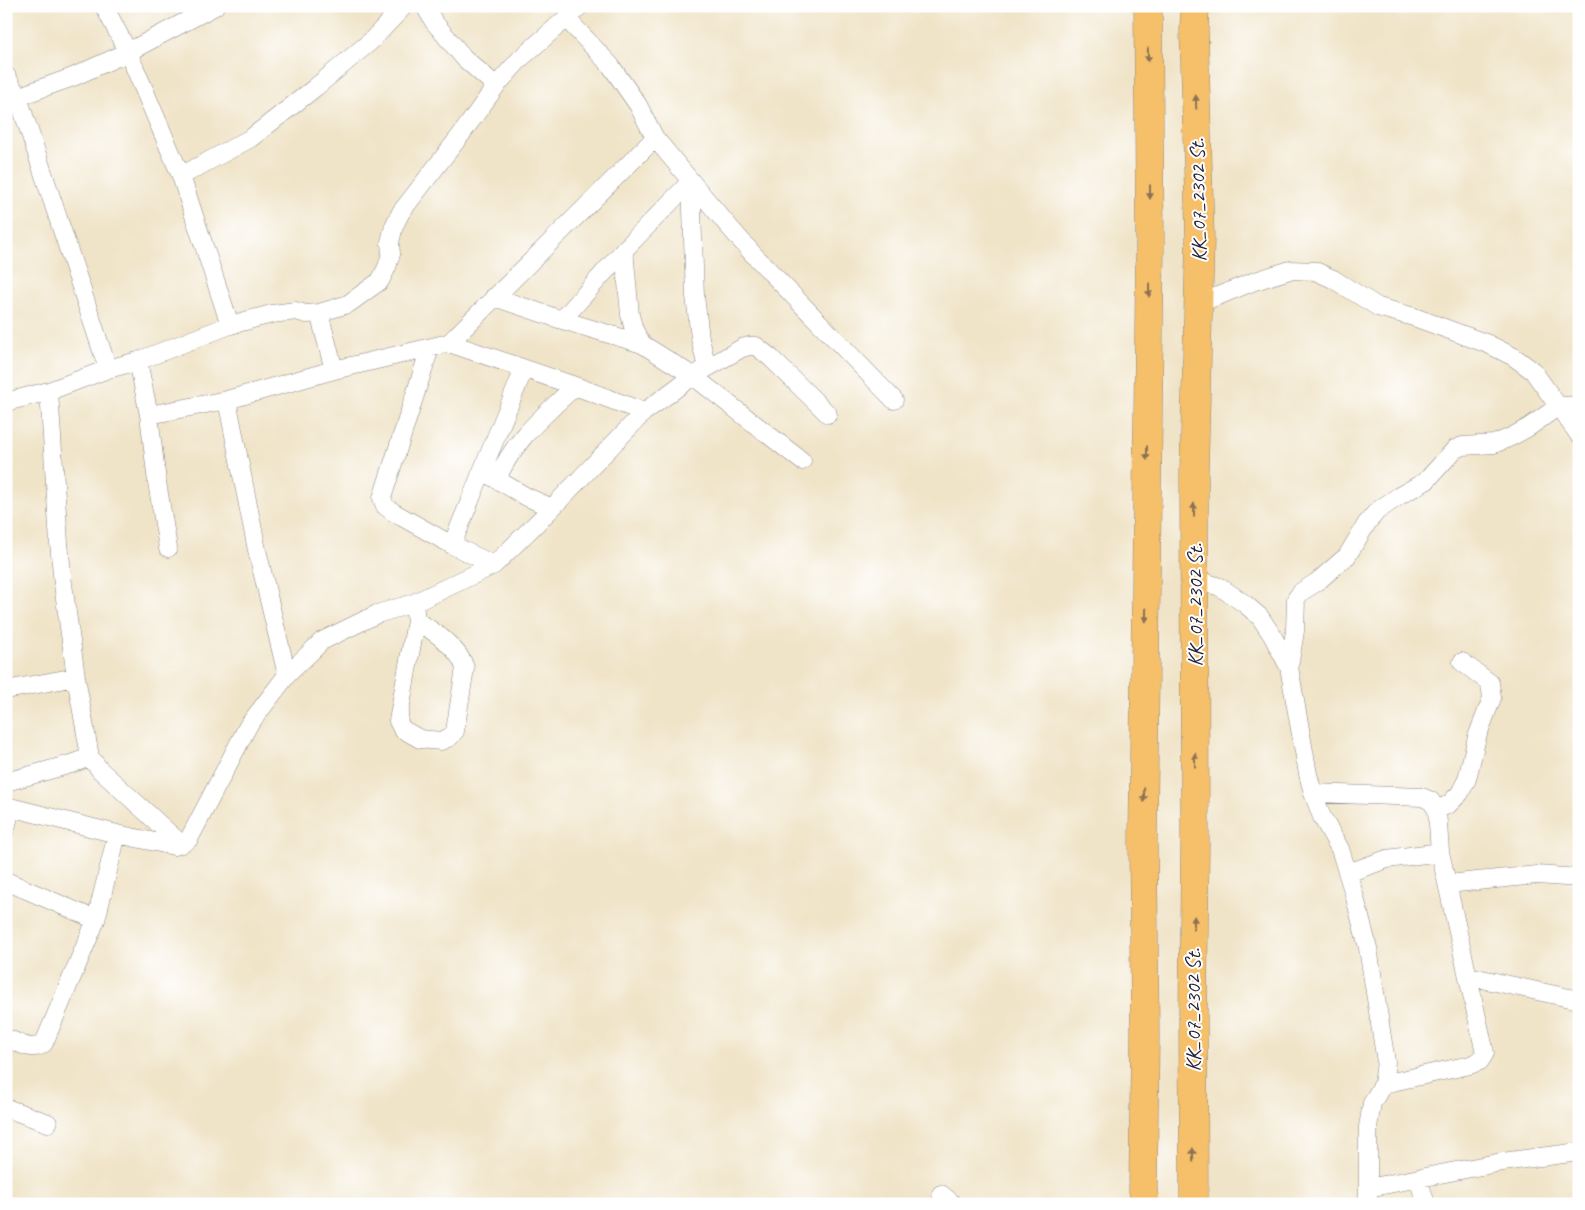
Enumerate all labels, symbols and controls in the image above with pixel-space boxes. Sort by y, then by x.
one-way arrow [1144,47,1152,63]
one-way arrow [1192,93,1200,109]
street label: KK_07_2302 St. [1184,137,1212,262]
one-way arrow [1146,185,1154,201]
one-way arrow [1145,283,1153,299]
one-way arrow [1143,445,1151,461]
one-way arrow [1190,502,1198,518]
street label: KK_07_2302 St. [1182,543,1208,667]
one-way arrow [1142,608,1150,624]
one-way arrow [1191,752,1199,768]
one-way arrow [1139,788,1147,804]
one-way arrow [1190,914,1198,930]
street label: KK_07_2302 St. [1180,948,1206,1072]
one-way arrow [1189,1147,1197,1163]

